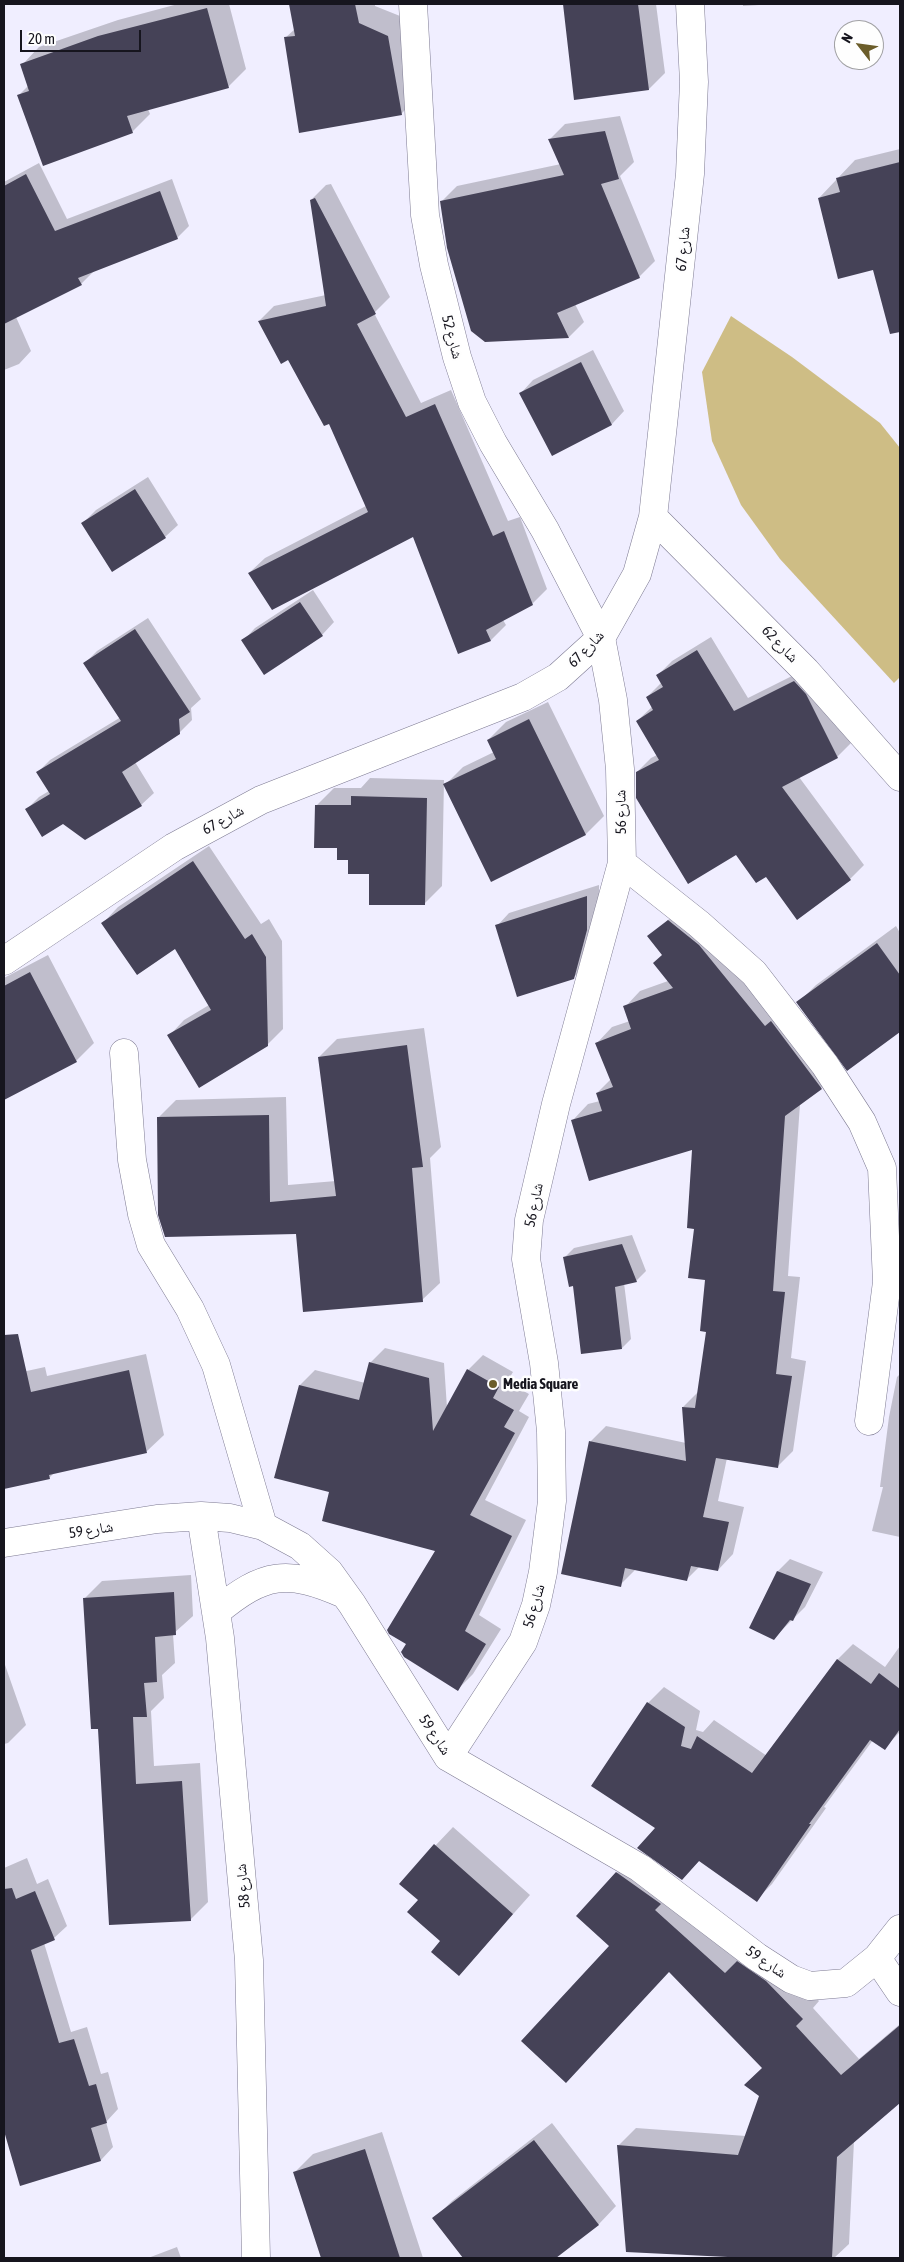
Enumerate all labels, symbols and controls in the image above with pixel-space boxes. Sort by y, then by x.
scale bar [22,20,144,52]
north arrow [834,20,884,70]
text: 20 m [28,30,55,47]
text: N [838,30,856,46]
street label: شارع 67 [672,226,694,272]
street label: شارع 52 [438,313,466,361]
street label: شارع 62 [758,622,802,666]
street label: شارع 67 [564,627,608,671]
street label: شارع 56 [612,790,630,834]
street label: شارع 67 [199,801,247,839]
street label: شارع 56 [521,1181,547,1229]
place label: Media Square [503,1375,578,1393]
marker: Media Square [487,1378,499,1390]
street label: شارع 59 [68,1518,114,1542]
street label: شارع 56 [519,1582,549,1630]
street label: شارع 59 [415,1711,455,1759]
street label: شارع 58 [232,1863,254,1909]
street label: شارع 59 [742,1942,790,1982]

